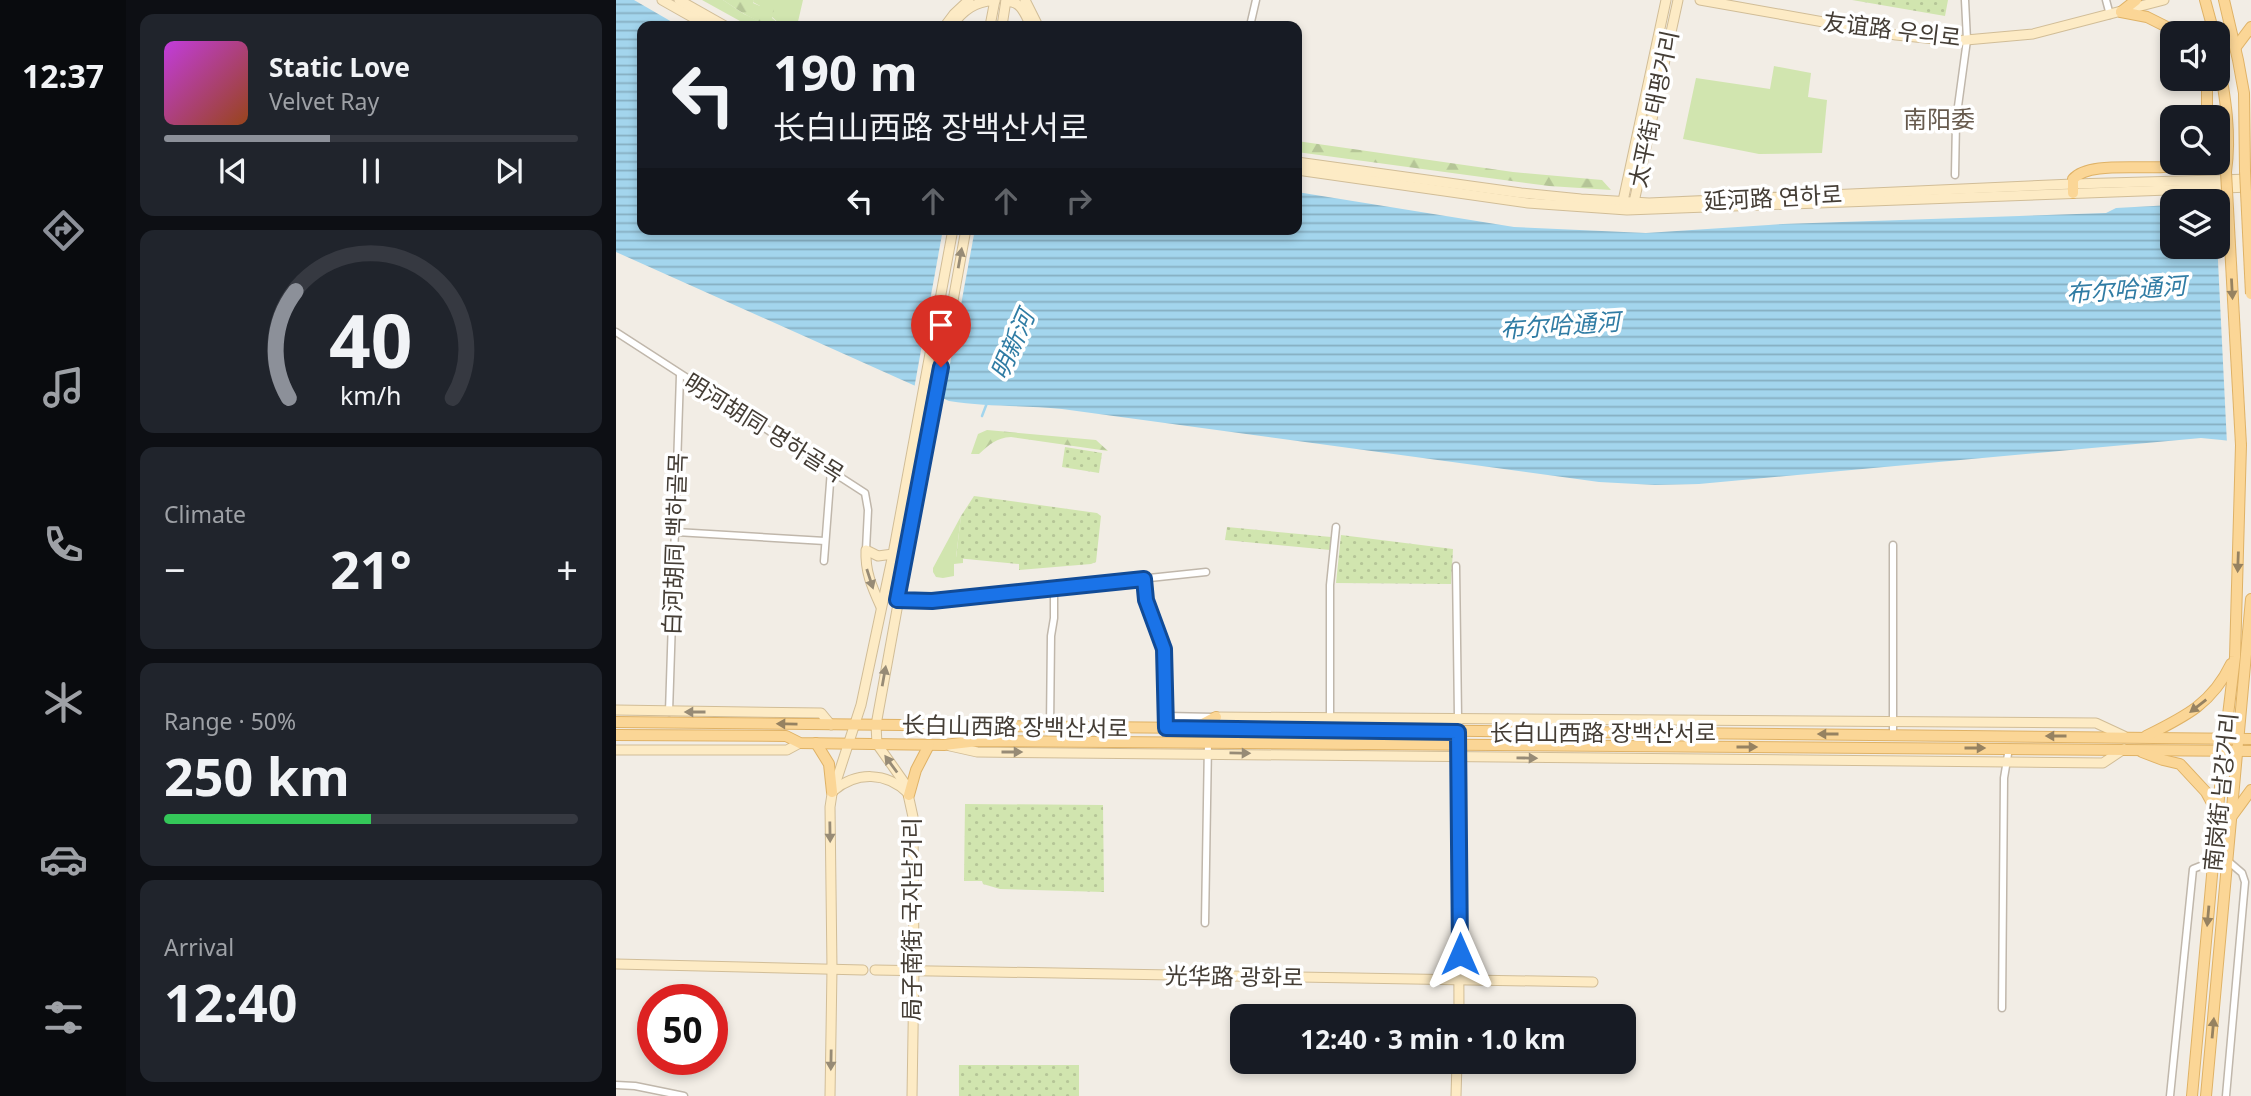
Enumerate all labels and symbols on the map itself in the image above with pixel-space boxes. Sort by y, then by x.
street label: 友谊路 우의로 [1821,5,1963,53]
street label: 太平街 태평거리 [1621,27,1685,190]
district label: 南阳委 [1903,102,1975,135]
street label: 延河路 연하로 [1703,177,1843,217]
one-way arrow [955,247,966,269]
water label: 布尔哈通河 [2065,268,2191,309]
one-way arrow [2227,278,2238,300]
pin [911,295,971,367]
water label: 明新河 [982,301,1043,384]
water label: 布尔哈通河 [1499,304,1625,345]
street label: 明河胡同 명하골목 [679,365,850,489]
street label: 白河胡同 백하골목 [655,452,693,636]
one-way arrow [2233,551,2244,573]
one-way arrow [865,569,876,590]
one-way arrow [879,665,890,687]
one-way arrow [2189,699,2207,713]
one-way arrow [683,706,705,718]
street label: 长白山西路 장백산서로 [901,708,1129,744]
street label: 南岗街 남강거리 [2196,711,2244,873]
street label: 长白山西路 장백산서로 [1490,716,1716,748]
one-way arrow [776,718,798,730]
one-way arrow [1817,728,1839,740]
one-way arrow [2044,730,2066,742]
one-way arrow [1737,741,1759,753]
one-way arrow [1964,742,1986,754]
one-way arrow [1001,746,1023,758]
one-way arrow [1229,747,1251,759]
one-way arrow [1517,752,1539,763]
one-way arrow [884,755,898,773]
street label: 局子南街 국자남거리 [895,817,927,1021]
one-way arrow [824,822,836,844]
one-way arrow [2202,905,2213,927]
position arrow [1423,917,1497,991]
street label: 光华路 광화로 [1165,959,1304,993]
speed limit sign: 50 [637,984,728,1075]
one-way arrow [2208,1017,2219,1039]
one-way arrow [825,1049,837,1071]

